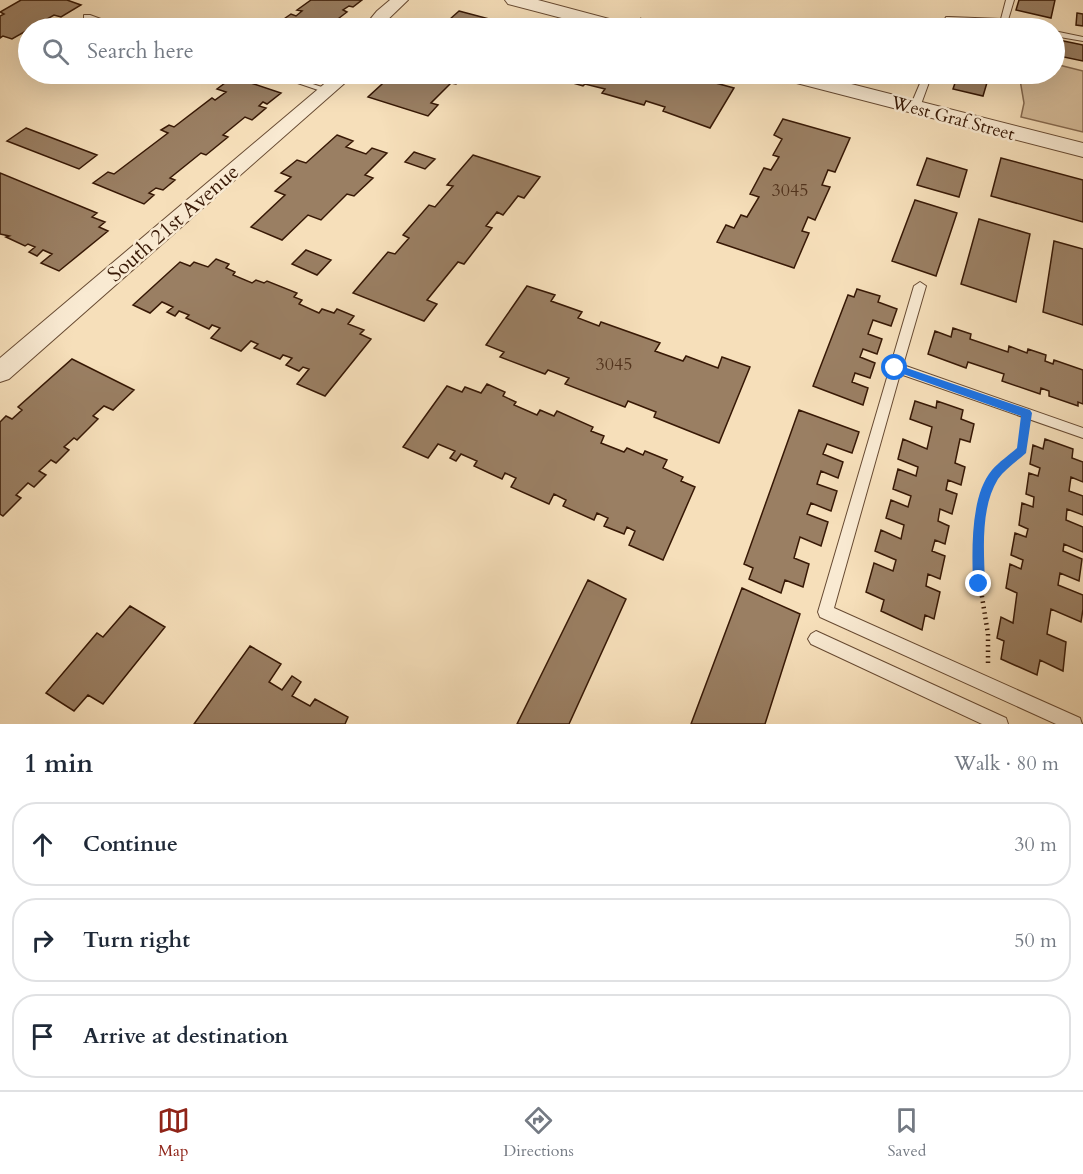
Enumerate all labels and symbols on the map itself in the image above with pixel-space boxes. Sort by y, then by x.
street label: West Graf Street [887,90,1018,147]
street label: South 21st Avenue [101,158,246,289]
house number: 3045 [772,178,808,203]
house number: 3045 [596,352,632,377]
route start [881,354,907,380]
route end [965,570,991,596]

